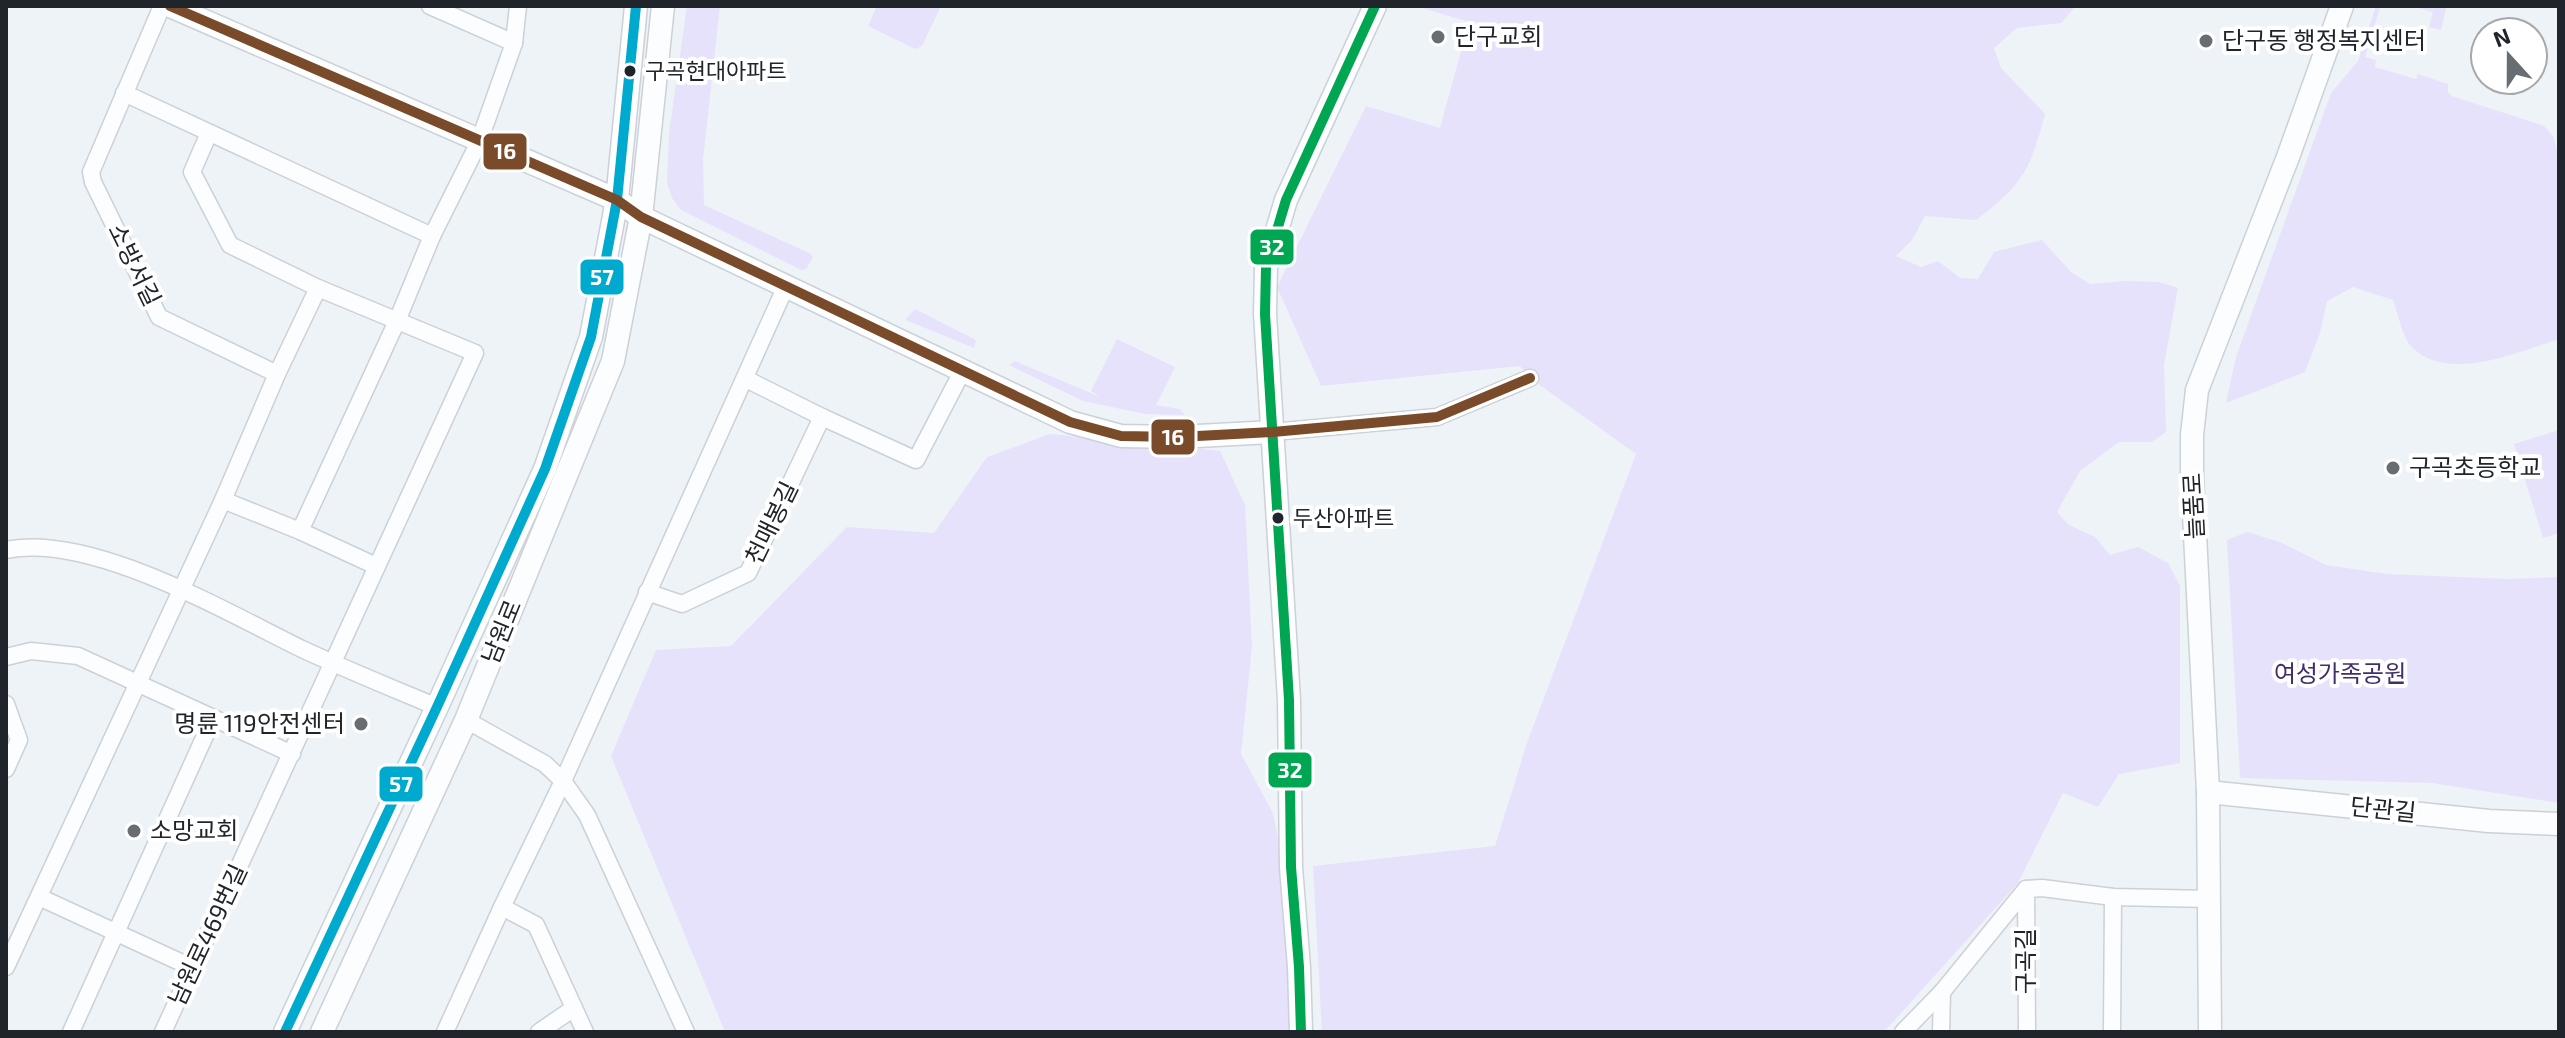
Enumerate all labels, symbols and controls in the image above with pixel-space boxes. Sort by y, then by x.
north arrow [2469,16,2549,96]
place label: 단구교회 [1454,21,1542,50]
text: N [2489,21,2514,51]
place label: 단구동 행정복지센터 [2222,25,2426,54]
marker: 단구교회 [1429,28,1447,46]
marker: 단구동 행정복지센터 [2197,32,2215,50]
place label: 구곡현대아파트 [645,57,787,83]
marker: 구곡현대아파트 [622,63,638,79]
line badge: 16 [482,132,528,171]
text: 16 [494,137,516,163]
street label: 소방서길 [103,218,168,310]
line badge: 32 [1249,228,1295,266]
text: 32 [1259,233,1285,259]
line badge: 57 [579,258,625,296]
text: 57 [590,263,614,289]
line badge: 16 [1150,418,1196,456]
text: 16 [1162,423,1184,449]
place label: 구곡초등학교 [2409,452,2541,481]
marker: 구곡초등학교 [2384,459,2402,477]
street label: 늘품로 [2176,472,2209,540]
street label: 천매봉길 [738,476,803,568]
place label: 두산아파트 [1293,504,1394,530]
marker: 두산아파트 [1270,510,1286,526]
street label: 남원로 [475,595,526,668]
park label: 여성가족공원 [2274,658,2406,687]
place label: 명륜 119안전센터 [174,708,345,737]
marker: 명륜 119안전센터 [352,715,370,733]
line badge: 32 [1267,751,1313,789]
text: 32 [1277,756,1303,782]
line badge: 57 [378,765,424,803]
text: 57 [389,770,413,796]
street label: 단관길 [2349,791,2418,826]
place label: 소망교회 [150,815,238,844]
marker: 소망교회 [125,822,143,840]
street label: 남원로469번길 [161,859,252,1010]
street label: 구곡길 [2010,928,2039,994]

